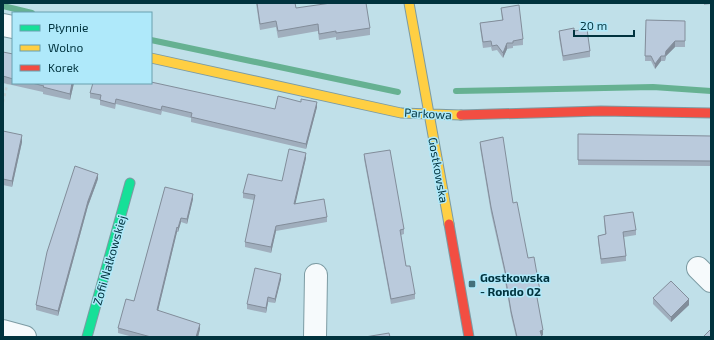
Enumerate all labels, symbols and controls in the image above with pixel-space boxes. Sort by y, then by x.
legend [12,12,152,84]
scale bar [574,12,634,38]
text: 20 m [580,18,607,32]
text: Płynnie [48,20,88,34]
text: Wolno [48,40,84,54]
text: Korek [48,60,79,74]
street label: Parkowa [404,105,452,121]
street label: Gostkowska [426,136,452,204]
street label: Zofii Nałkowskiej [89,213,129,307]
place label: Gostkowska - Rondo 02 [480,270,550,298]
marker: Gostkowska - Rondo 02 [467,279,477,289]

